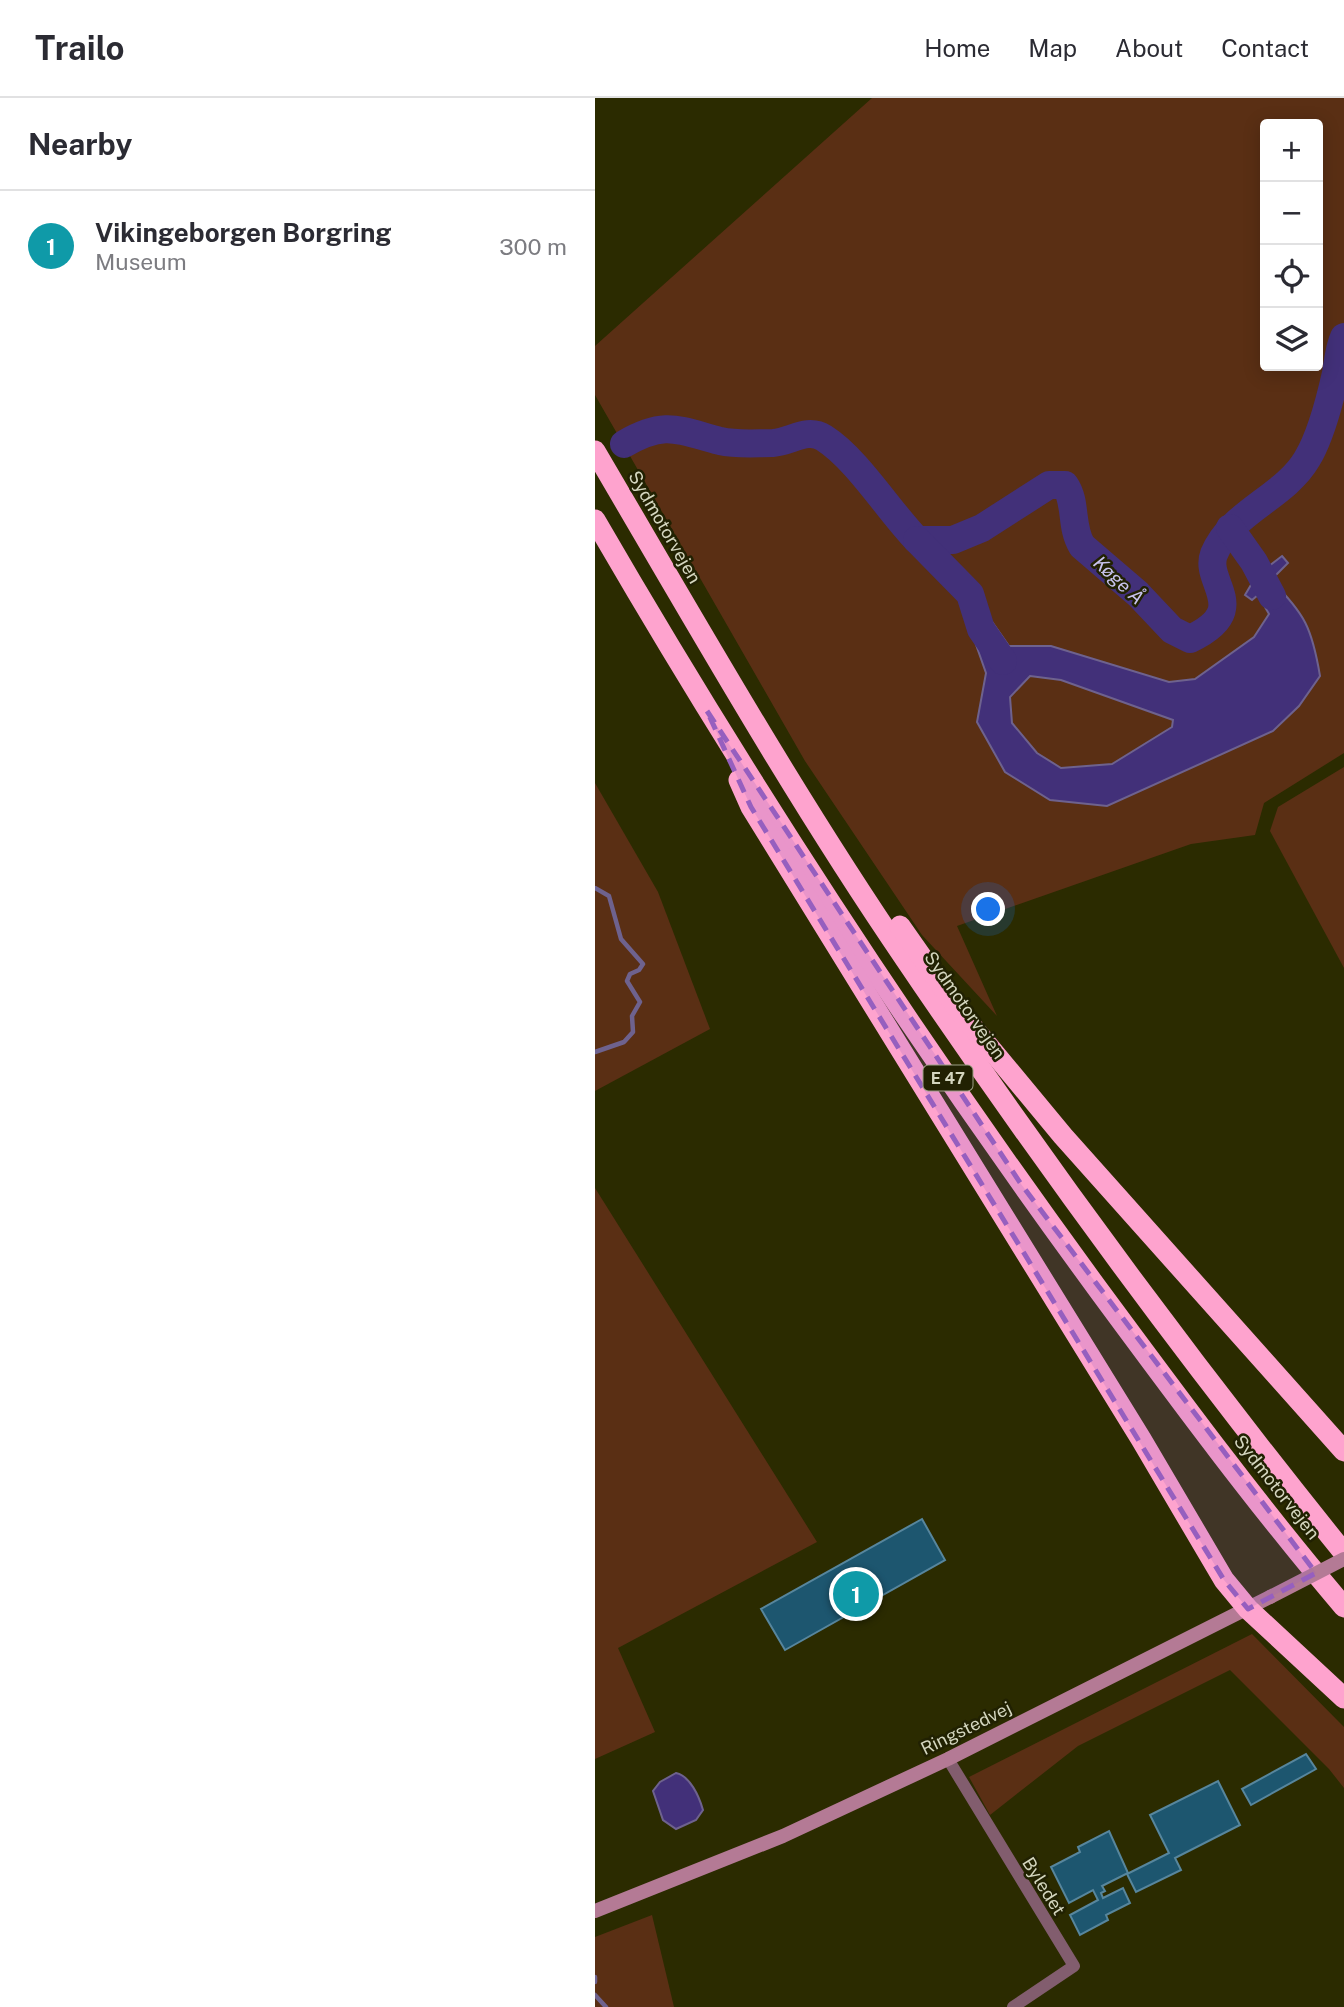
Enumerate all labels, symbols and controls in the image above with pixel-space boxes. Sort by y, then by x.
text: Trailo [35,29,125,67]
text: Home [924,34,990,62]
text: Map [1028,34,1077,62]
text: About [1115,34,1183,62]
text: Contact [1221,34,1309,62]
map controls [1260,119,1323,371]
button: + [1260,119,1323,182]
text: Nearby [28,126,132,162]
button: − [1260,182,1323,245]
text: Vikingeborgen Borgring [95,217,392,248]
text: 1 [46,233,56,260]
text: 300 m [499,233,567,260]
button: locate [1260,245,1323,308]
text: Museum [95,248,187,275]
button: layers [1260,308,1323,371]
street label: Sydmotorvejen [624,467,706,587]
water label: Køge Å [1089,551,1149,609]
your location [971,892,1005,926]
street label: Sydmotorvejen [920,947,1010,1063]
road number: E 47 [923,1066,973,1090]
street label: Sydmotorvejen [1230,1431,1324,1543]
pin: 1 [833,1568,879,1620]
street label: Ringstedvej [917,1697,1015,1759]
street label: Byledet [1018,1853,1070,1919]

